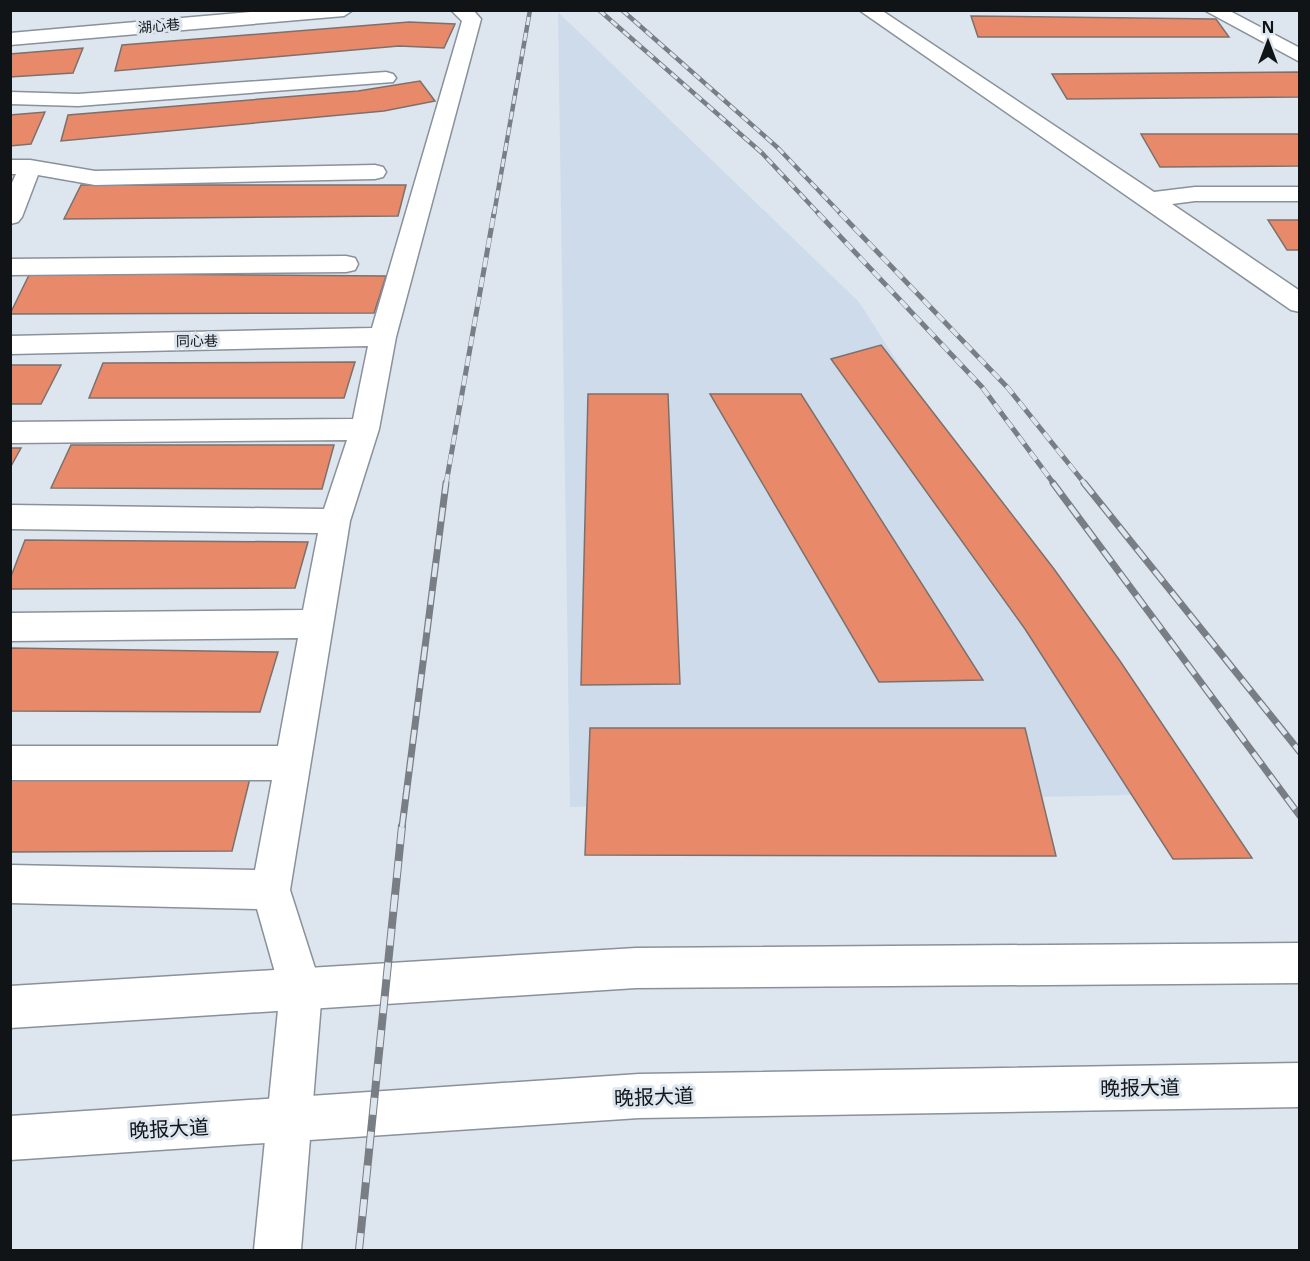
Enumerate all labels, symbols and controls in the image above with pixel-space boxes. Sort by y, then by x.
north arrow [1238,12,1298,72]
street label: 湖心巷 [137,14,181,37]
text: N [1261,16,1275,38]
street label: 同心巷 [176,331,218,350]
street label: 晚报大道 [1100,1073,1180,1102]
street label: 晚报大道 [614,1082,694,1111]
street label: 晚报大道 [128,1113,210,1144]

